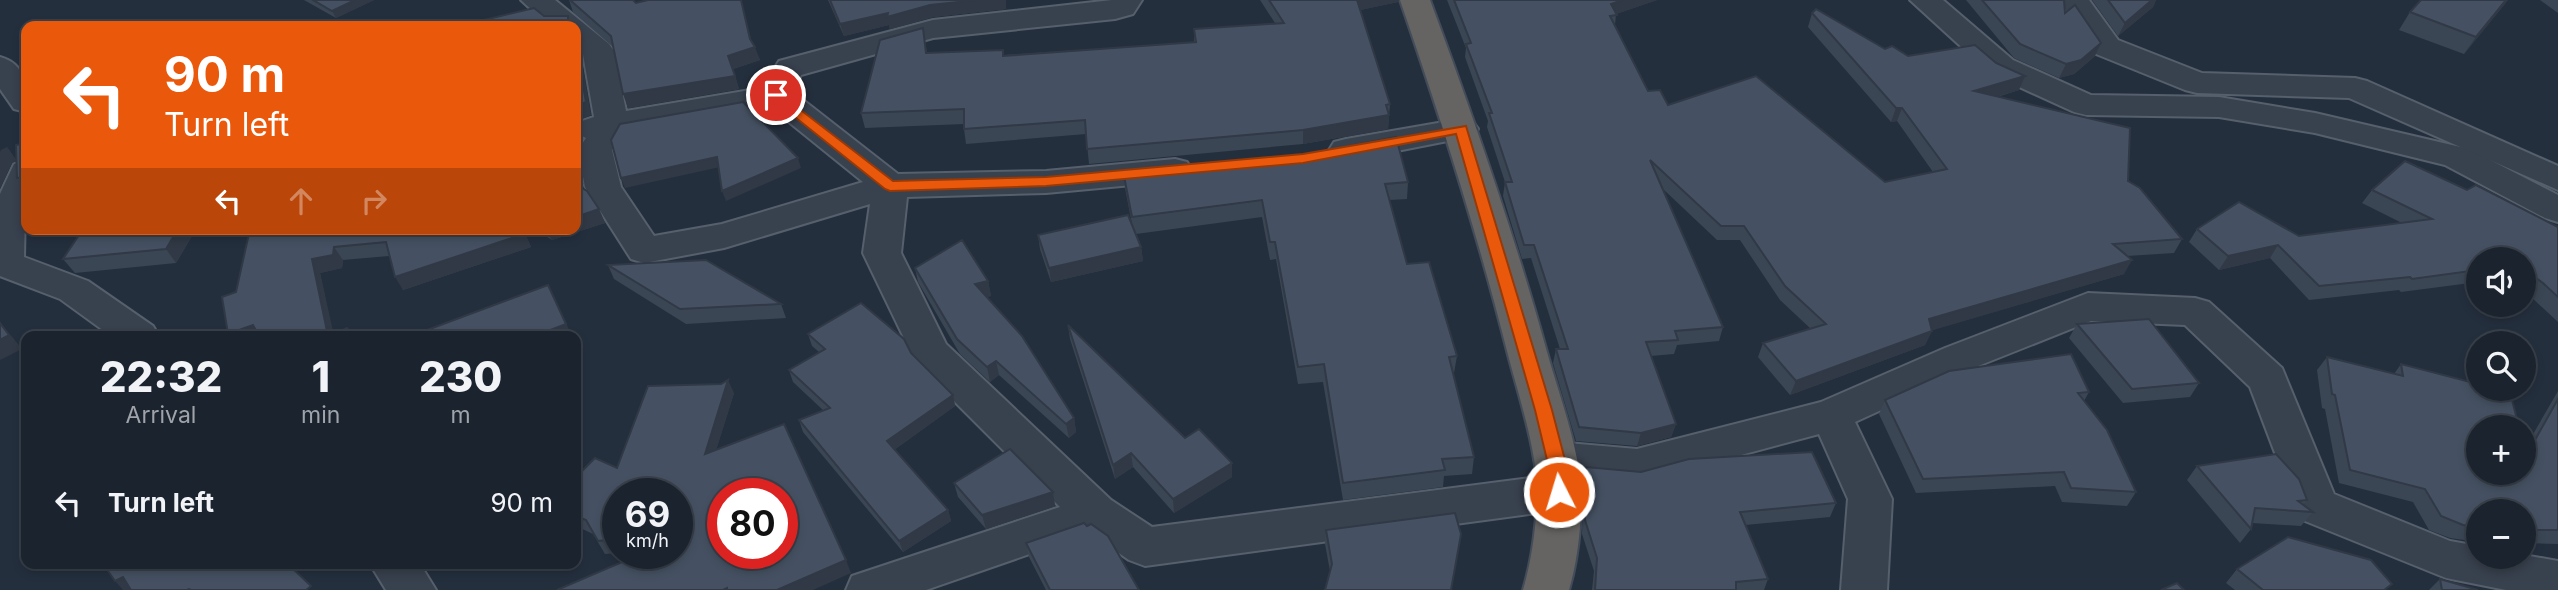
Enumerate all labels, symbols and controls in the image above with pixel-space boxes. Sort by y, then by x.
text: 90 m [164,45,285,104]
icon: left [49,49,140,140]
pin [746,65,806,125]
icon: arrive [757,76,795,114]
text: Turn left [164,105,289,144]
icon: left [209,182,247,220]
icon: ahead [282,182,320,220]
icon: right [355,182,393,220]
map controls [2466,247,2536,569]
button: sound [2466,247,2536,317]
button: search [2466,331,2536,401]
text: 22:32 [100,351,222,402]
text: 1 [311,351,330,402]
text: 230 [419,351,502,402]
text: Arrival [126,401,196,429]
text: min [301,401,340,429]
text: m [451,401,471,429]
button: + [2466,415,2536,485]
position arrow [1522,455,1596,529]
speed limit sign: 80 [707,478,798,569]
icon: left [49,484,87,522]
text: Turn left [108,487,214,518]
text: 90 m [490,487,553,518]
text: 69 [625,493,670,535]
button: − [2466,499,2536,569]
text: km/h [626,530,669,551]

